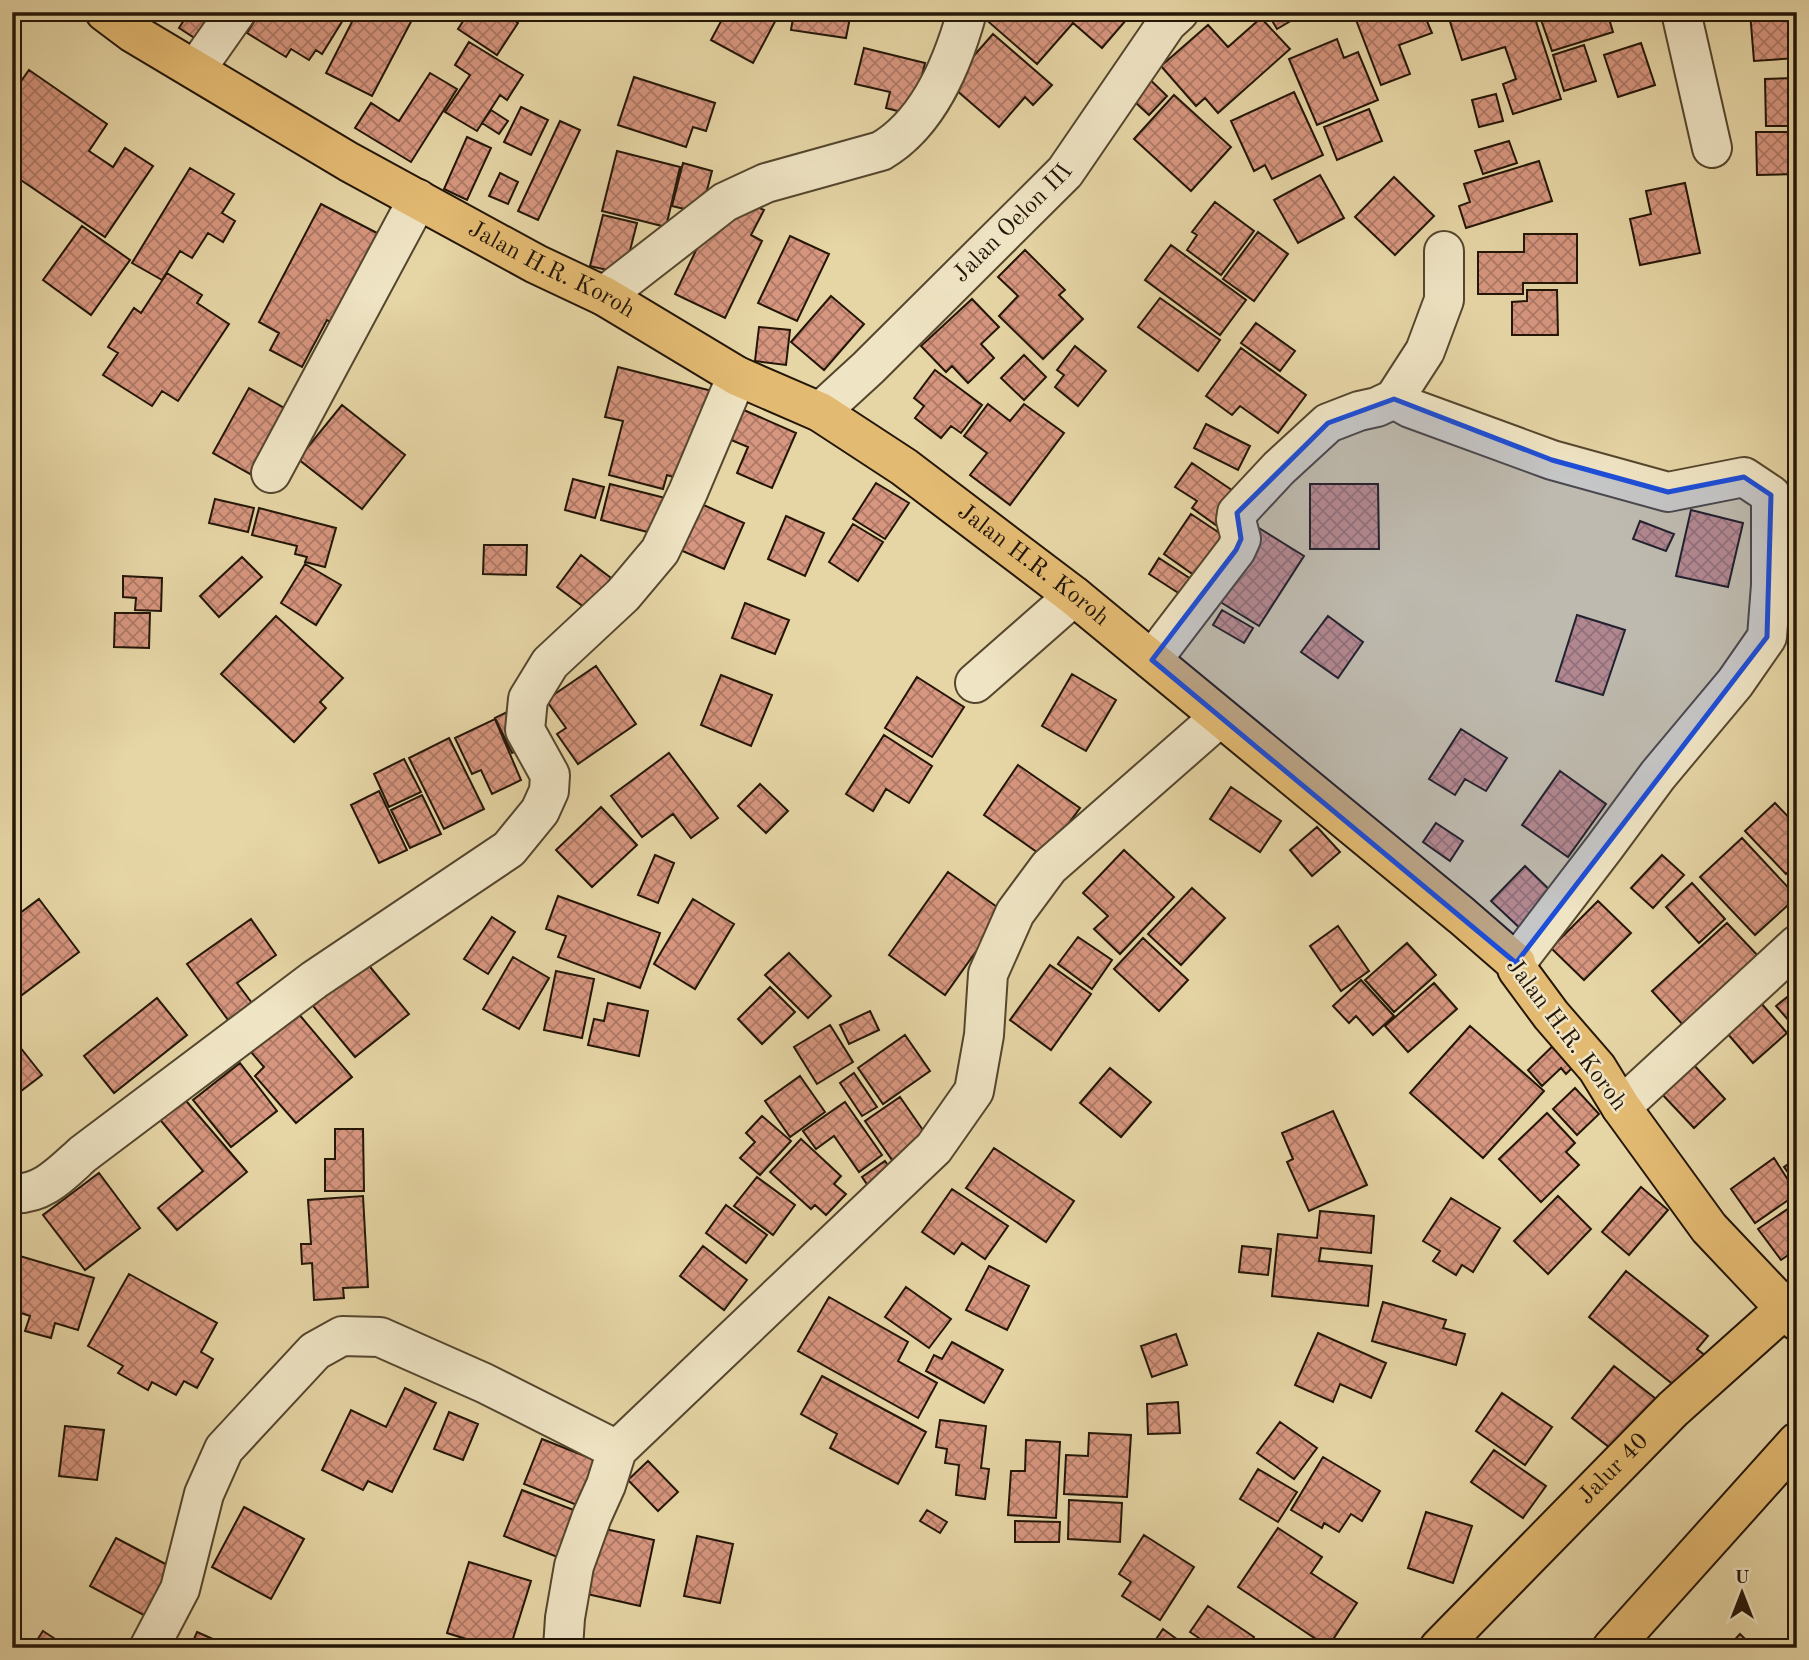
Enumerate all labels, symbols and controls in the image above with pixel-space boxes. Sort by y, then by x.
street label: Jalan Oelon III [949,161,1078,287]
street label: Jalan H.R. Koroh [464,217,639,323]
street label: Jalan H.R. Koroh [953,500,1113,631]
street label: Jalan H.R. Koroh [1501,954,1631,1116]
street label: Jalur 40 [1574,1429,1653,1509]
north arrow [1708,1558,1778,1628]
text: U [1734,1569,1750,1588]

